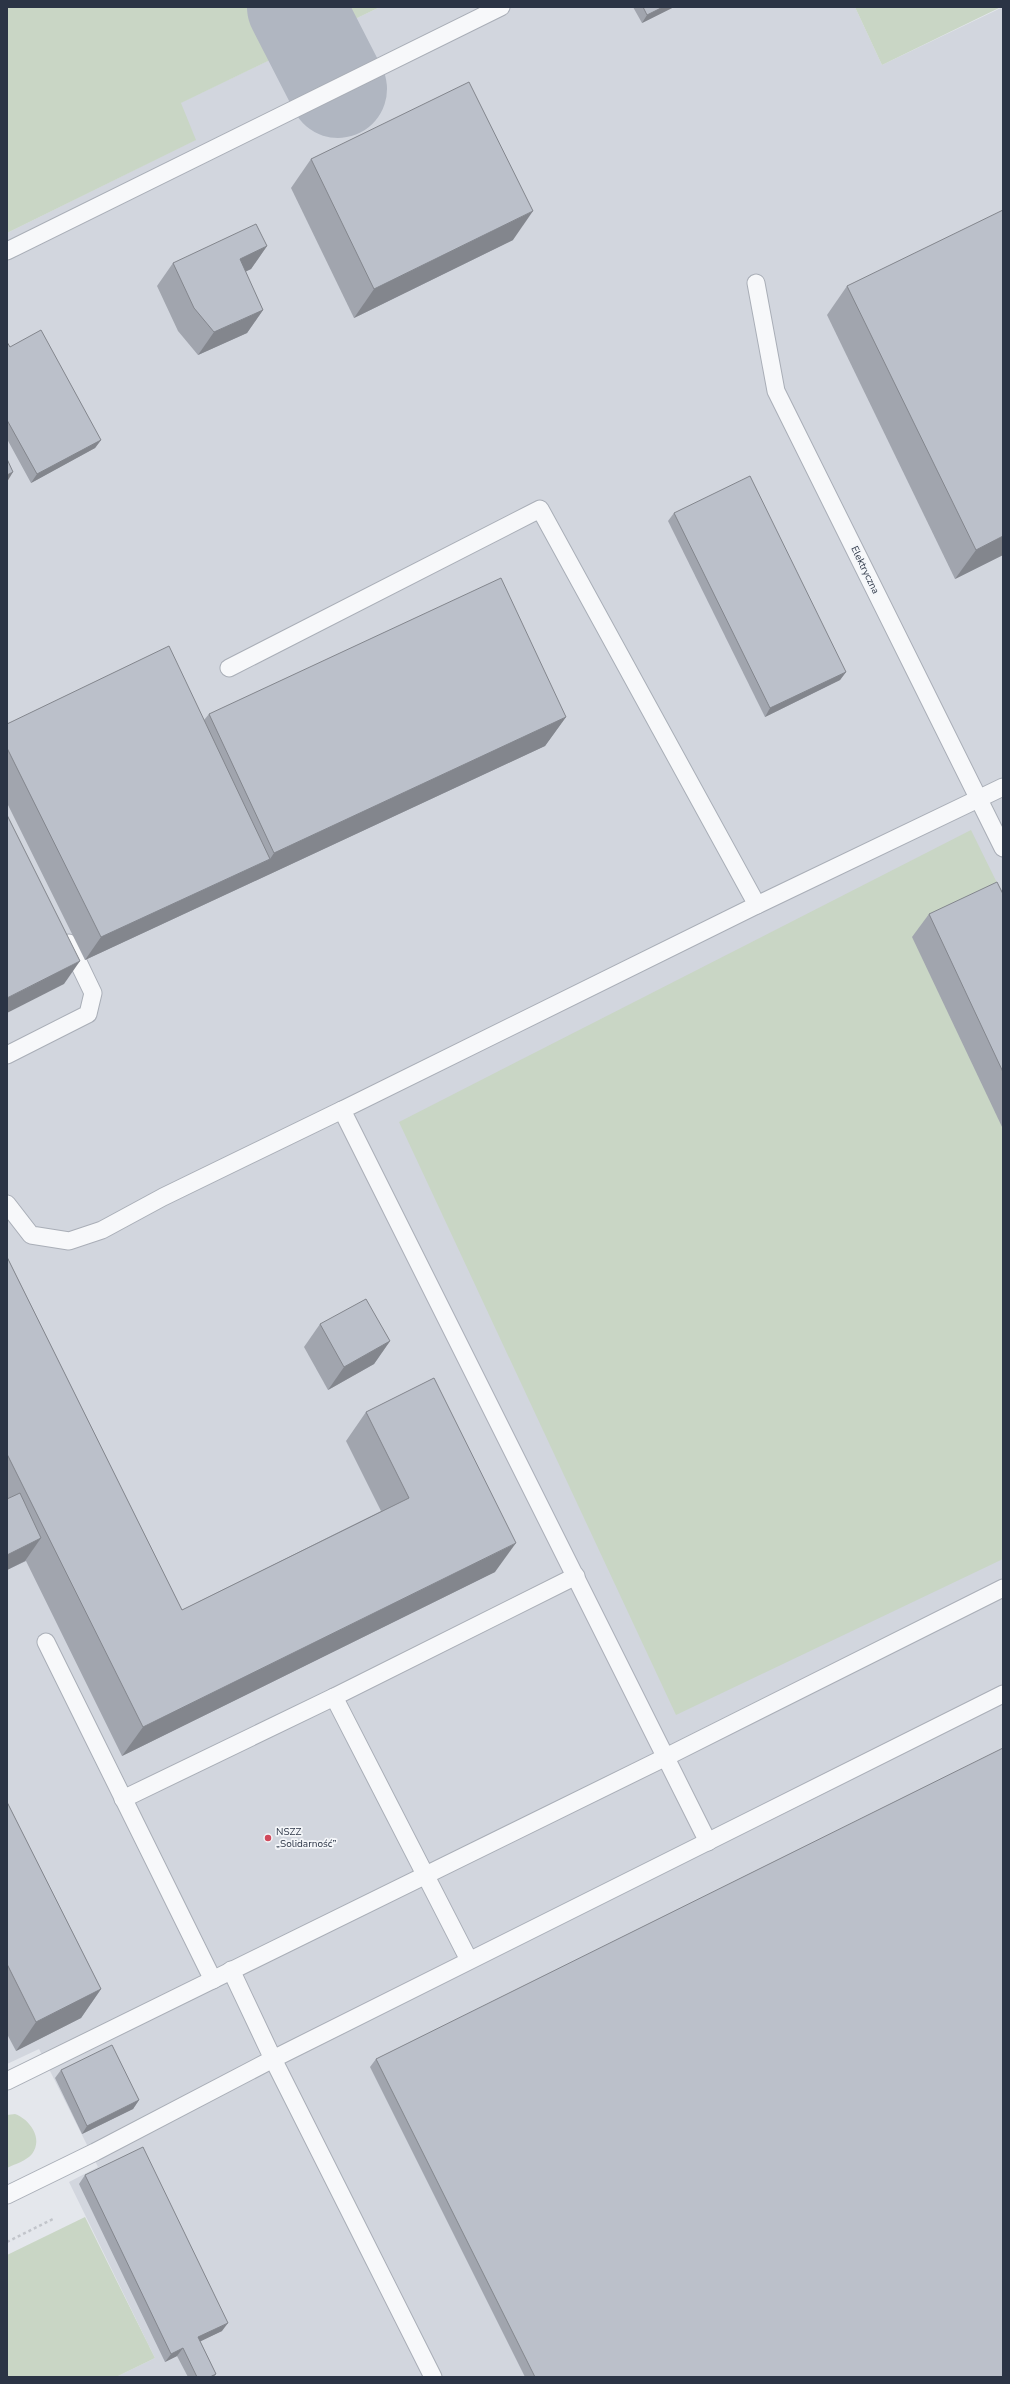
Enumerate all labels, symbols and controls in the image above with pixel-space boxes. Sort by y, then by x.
street label: Elektryczna [847,544,883,596]
place label: NSZZ „Solidarność” [276,1825,336,1851]
marker: NSZZ „Solidarność” [263,1833,273,1843]

